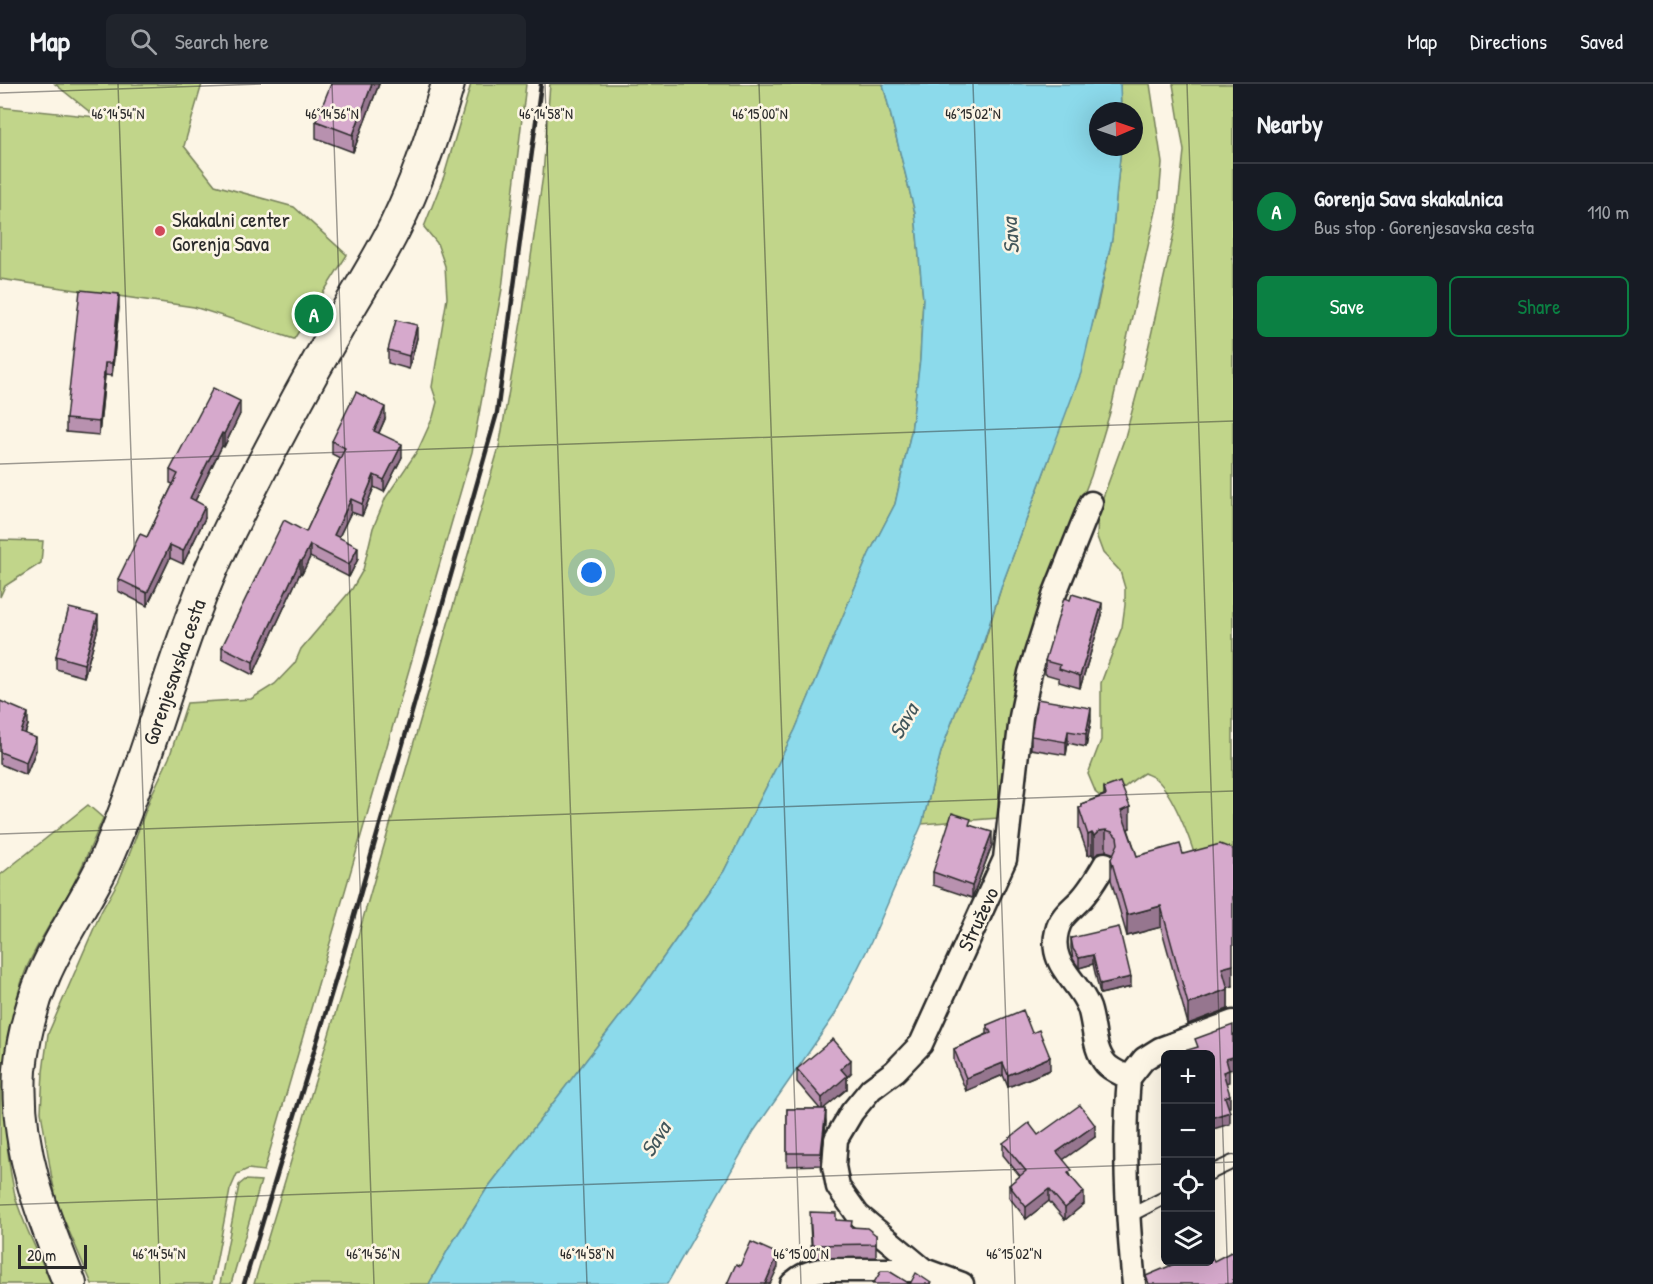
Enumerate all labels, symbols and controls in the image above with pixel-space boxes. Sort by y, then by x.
search box [106,14,526,68]
text: Map [30,22,70,60]
icon: search [127,25,160,58]
text: Search here [175,26,269,56]
text: Map [1407,27,1437,56]
text: Directions [1470,27,1547,56]
text: Saved [1580,27,1623,56]
north arrow [1089,102,1143,156]
text: 46°14'54"N [91,103,145,124]
text: 46°14'56"N [305,103,359,124]
text: 46°14'58"N [519,103,573,124]
text: 46°15'00"N [732,103,788,124]
text: 46°15'02"N [945,103,1001,124]
text: Nearby [1257,106,1323,141]
text: Gorenja Sava skakalnica [1314,183,1503,213]
text: A [1272,198,1281,225]
text: 110 m [1587,198,1629,225]
place label: Skakalni center Gorenja Sava [172,205,290,258]
text: Bus stop · Gorenjesavska cesta [1314,213,1534,240]
water label: Sava [994,215,1026,255]
marker: Skakalni center Gorenja Sava [153,224,167,238]
button: Save [1257,276,1437,337]
button: Share [1449,276,1629,337]
pin: A [294,292,334,336]
your location [577,558,606,587]
street label: Gorenjesavska cesta [135,595,213,749]
water label: Sava [881,696,926,744]
street label: Struževo [951,882,1005,956]
map controls [1161,1050,1215,1266]
button: + [1161,1050,1215,1104]
button: − [1161,1104,1215,1158]
water label: Sava [633,1114,679,1162]
button: locate [1161,1158,1215,1212]
button: layers [1161,1212,1215,1266]
scale bar [18,1242,87,1270]
text: 46°14'54"N [132,1243,186,1264]
text: 46°14'56"N [346,1243,400,1264]
text: 46°14'58"N [560,1243,614,1264]
text: 46°15'00"N [773,1243,829,1264]
text: 46°15'02"N [986,1243,1042,1264]
text: 20 m [27,1244,56,1266]

